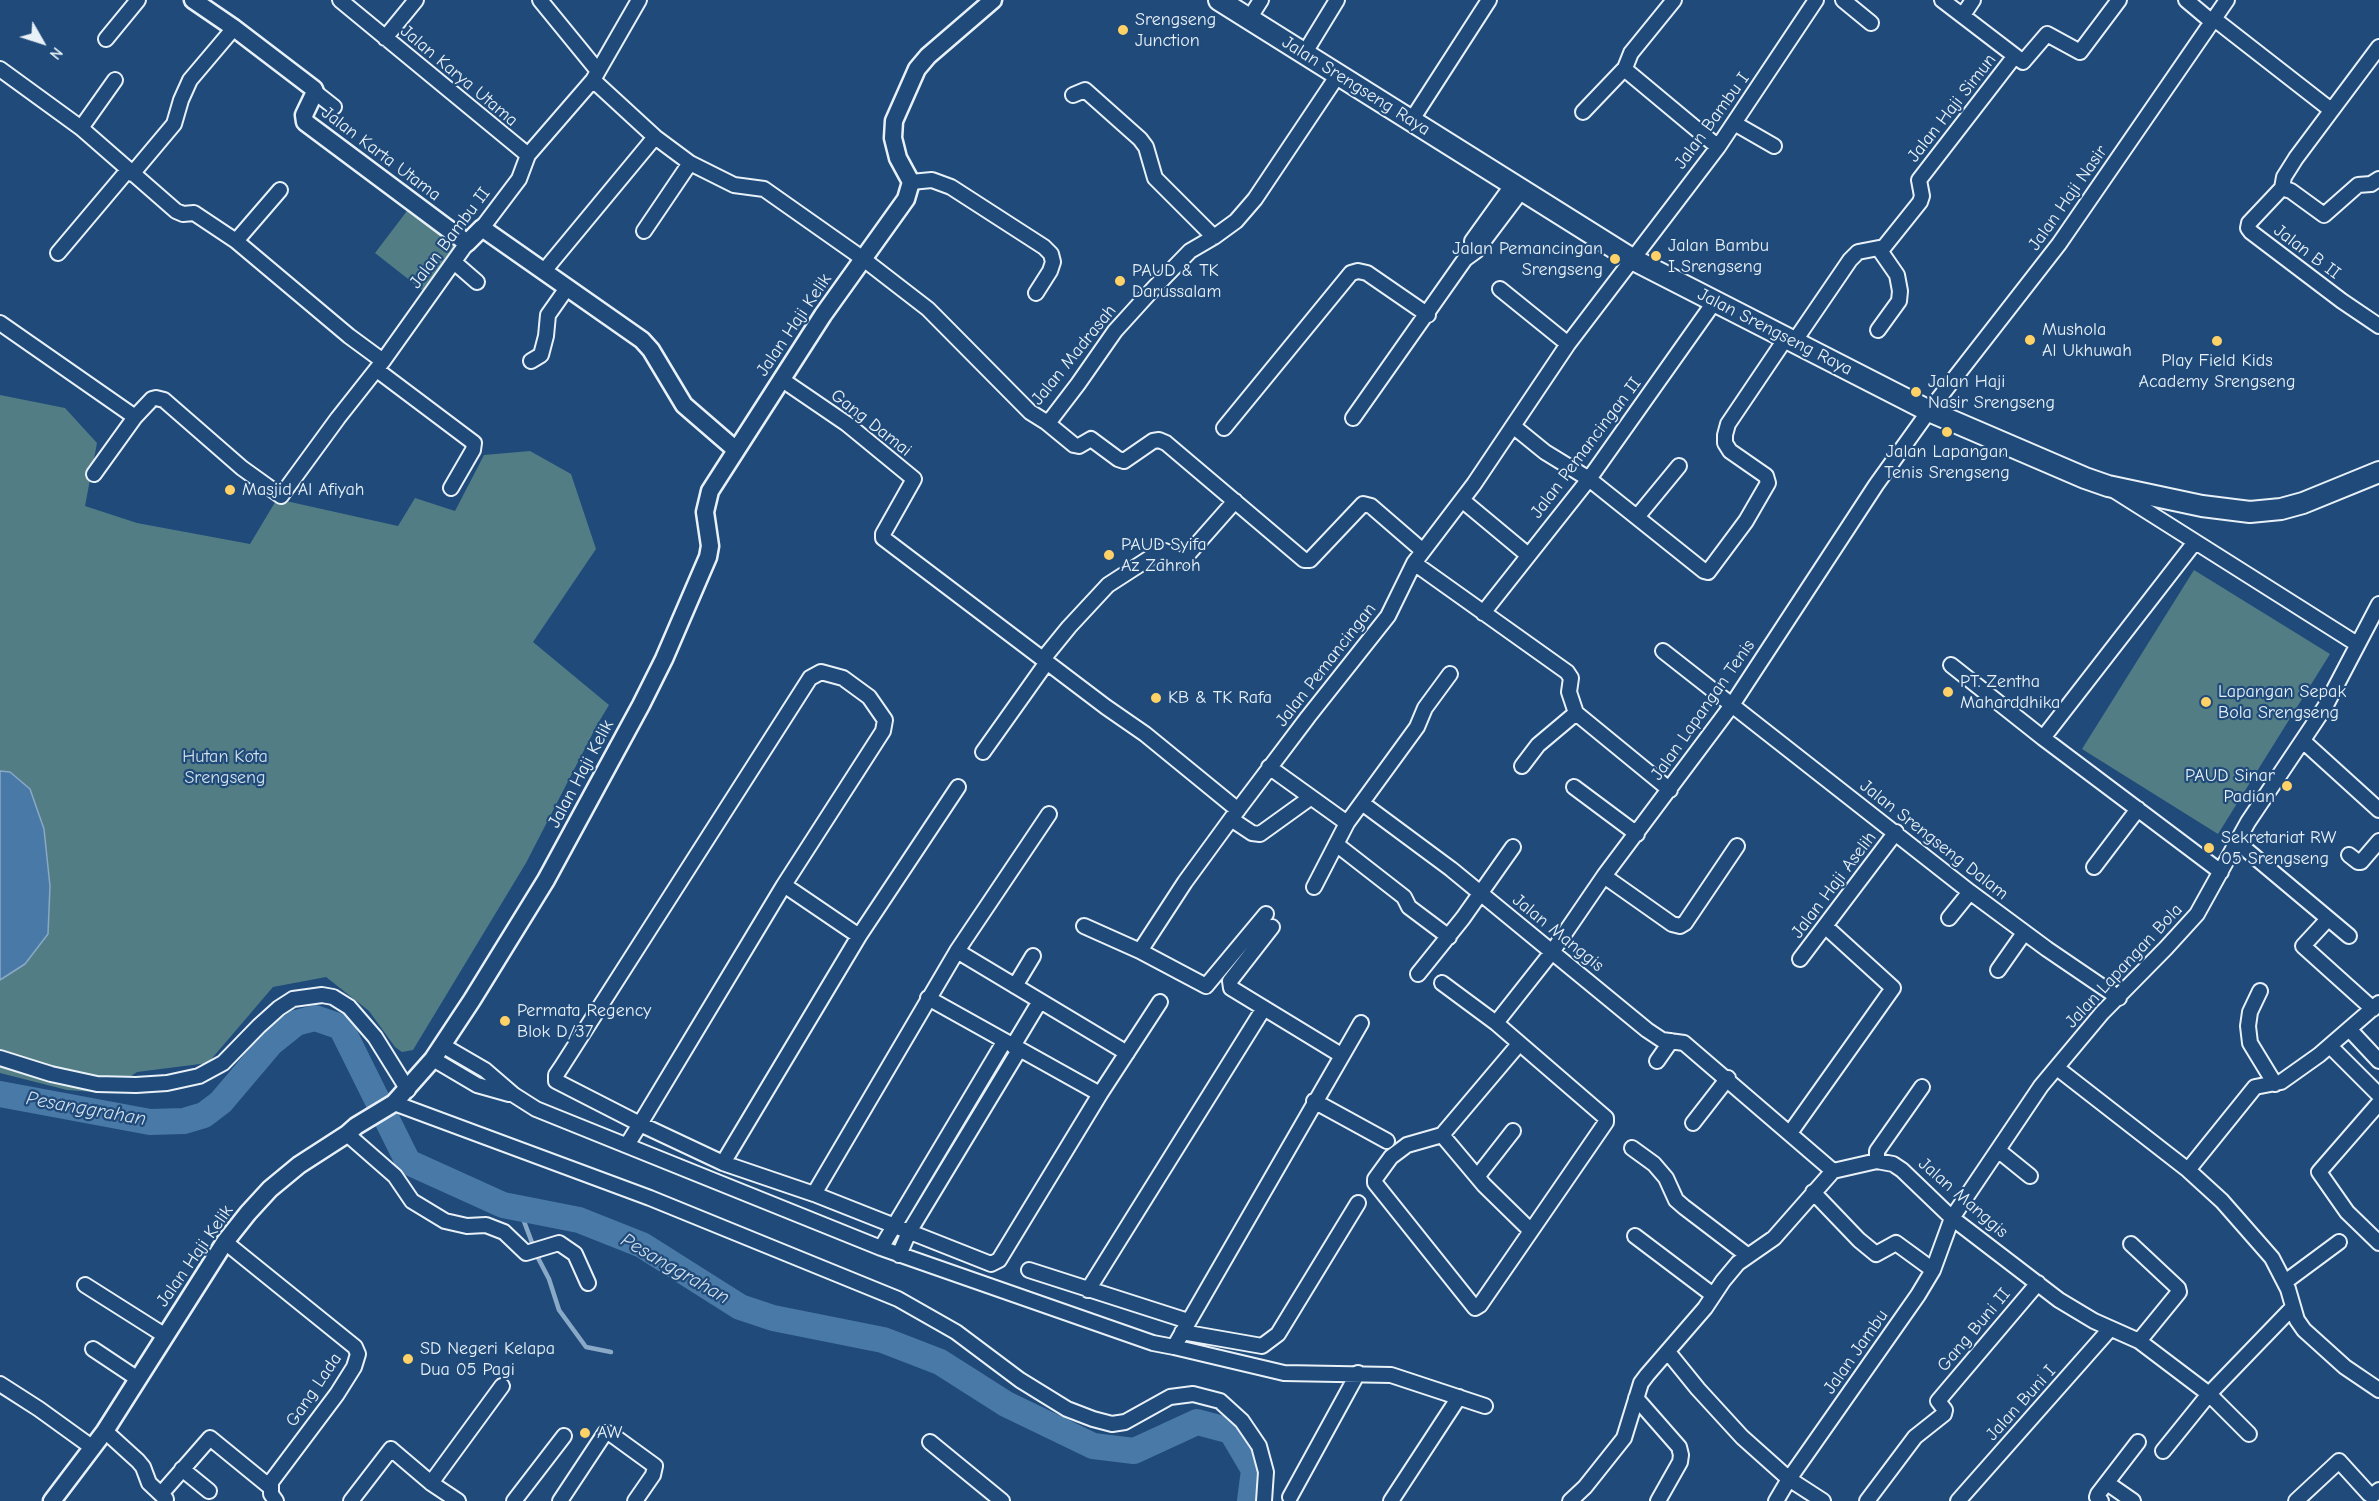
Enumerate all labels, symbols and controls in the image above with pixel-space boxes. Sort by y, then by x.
place label: Srengseng Junction [1135,9,1216,52]
north arrow [12,12,72,72]
street label: Jalan Karya Utama [396,21,522,131]
marker: Srengseng Junction [1116,23,1130,37]
street label: Jalan Srengseng Raya [1278,32,1434,140]
text: N [46,44,66,63]
street label: Jalan Haji Simun [1903,50,2001,166]
street label: Jalan Bambu I [1670,69,1754,173]
street label: Jalan Karta Utama [317,102,445,206]
street label: Jalan Haji Nasir [2024,141,2112,255]
street label: Jalan Bambu II [405,183,495,293]
street label: Jalan B II [2269,220,2345,284]
place label: Jalan Bambu I Srengseng [1668,235,1769,278]
place label: Jalan Pemancingan Srengseng [1452,238,1603,280]
marker: Jalan Bambu I Srengseng [1649,249,1663,263]
marker: Jalan Pemancingan Srengseng [1608,252,1622,266]
place label: PAUD & TK Darussalam [1132,260,1221,302]
street label: Jalan Haji Kelik [752,270,836,380]
marker: PAUD & TK Darussalam [1113,274,1127,288]
street label: Jalan Srengseng Raya [1694,284,1856,380]
street label: Jalan Madrasah [1027,300,1121,410]
place label: Mushola Al Ukhuwah [2042,319,2132,362]
marker: Mushola Al Ukhuwah [2023,333,2037,347]
marker: Play Field Kids Academy Srengseng [2210,334,2224,348]
place label: Play Field Kids Academy Srengseng [2138,350,2296,392]
place label: Jalan Haji Nasir Srengseng [1928,371,2055,413]
street label: Jalan Pemancingan II [1526,373,1646,523]
street label: Gang Damai [826,385,916,461]
marker: Jalan Haji Nasir Srengseng [1909,385,1923,399]
marker: Jalan Lapangan Tenis Srengseng [1940,425,1954,439]
place label: Jalan Lapangan Tenis Srengseng [1884,441,2010,484]
place label: Masjid Al Afiyah [242,479,364,501]
marker: Masjid Al Afiyah [223,483,237,497]
place label: PAUD Syifa Az Zahroh [1121,534,1207,576]
marker: PAUD Syifa Az Zahroh [1102,548,1116,562]
street label: Jalan Pemancingan [1271,599,1381,731]
street label: Jalan Lapangan Tenis [1646,635,1760,785]
place label: PT. Zentha Maharddhika [1960,671,2060,714]
place label: Lapangan Sepak Bola Srengseng [2218,681,2346,724]
marker: PT. Zentha Maharddhika [1941,685,1955,699]
place label: KB & TK Rafa [1168,687,1272,709]
marker: KB & TK Rafa [1149,691,1163,705]
marker: Lapangan Sepak Bola Srengseng [2199,695,2213,709]
street label: Jalan Haji Kelik [543,716,619,832]
park label: Hutan Kota Srengseng [182,746,268,789]
place label: PAUD Sinar Padian [2185,765,2275,808]
street label: Jalan Srengseng Dalam [1855,775,2013,905]
marker: PAUD Sinar Padian [2280,779,2294,793]
street label: Jalan Haji Aselih [1787,827,1881,943]
place label: Sekretariat RW 05 Srengseng [2221,827,2336,870]
marker: Sekretariat RW 05 Srengseng [2202,841,2216,855]
street label: Jalan Manggis [1508,889,1608,977]
street label: Jalan Lapangan Bola [2061,899,2187,1033]
place label: Permata Regency Blok D/37 [517,1000,651,1042]
marker: Permata Regency Blok D/37 [498,1014,512,1028]
water label: Pesanggrahan [24,1087,148,1131]
street label: Jalan Manggis [1914,1153,2012,1243]
street label: Jalan Haji Kelik [152,1201,238,1311]
water label: Pesanggrahan [616,1228,734,1310]
street label: Gang Buni II [1933,1284,2015,1376]
street label: Jalan Jambu [1819,1306,1893,1398]
place label: SD Negeri Kelapa Dua 05 Pagi [420,1338,555,1380]
street label: Gang Lada [281,1349,347,1431]
marker: SD Negeri Kelapa Dua 05 Pagi [401,1352,415,1366]
street label: Jalan Buni I [1981,1361,2061,1445]
place label: AW [597,1422,622,1444]
marker: AW [578,1426,592,1440]

